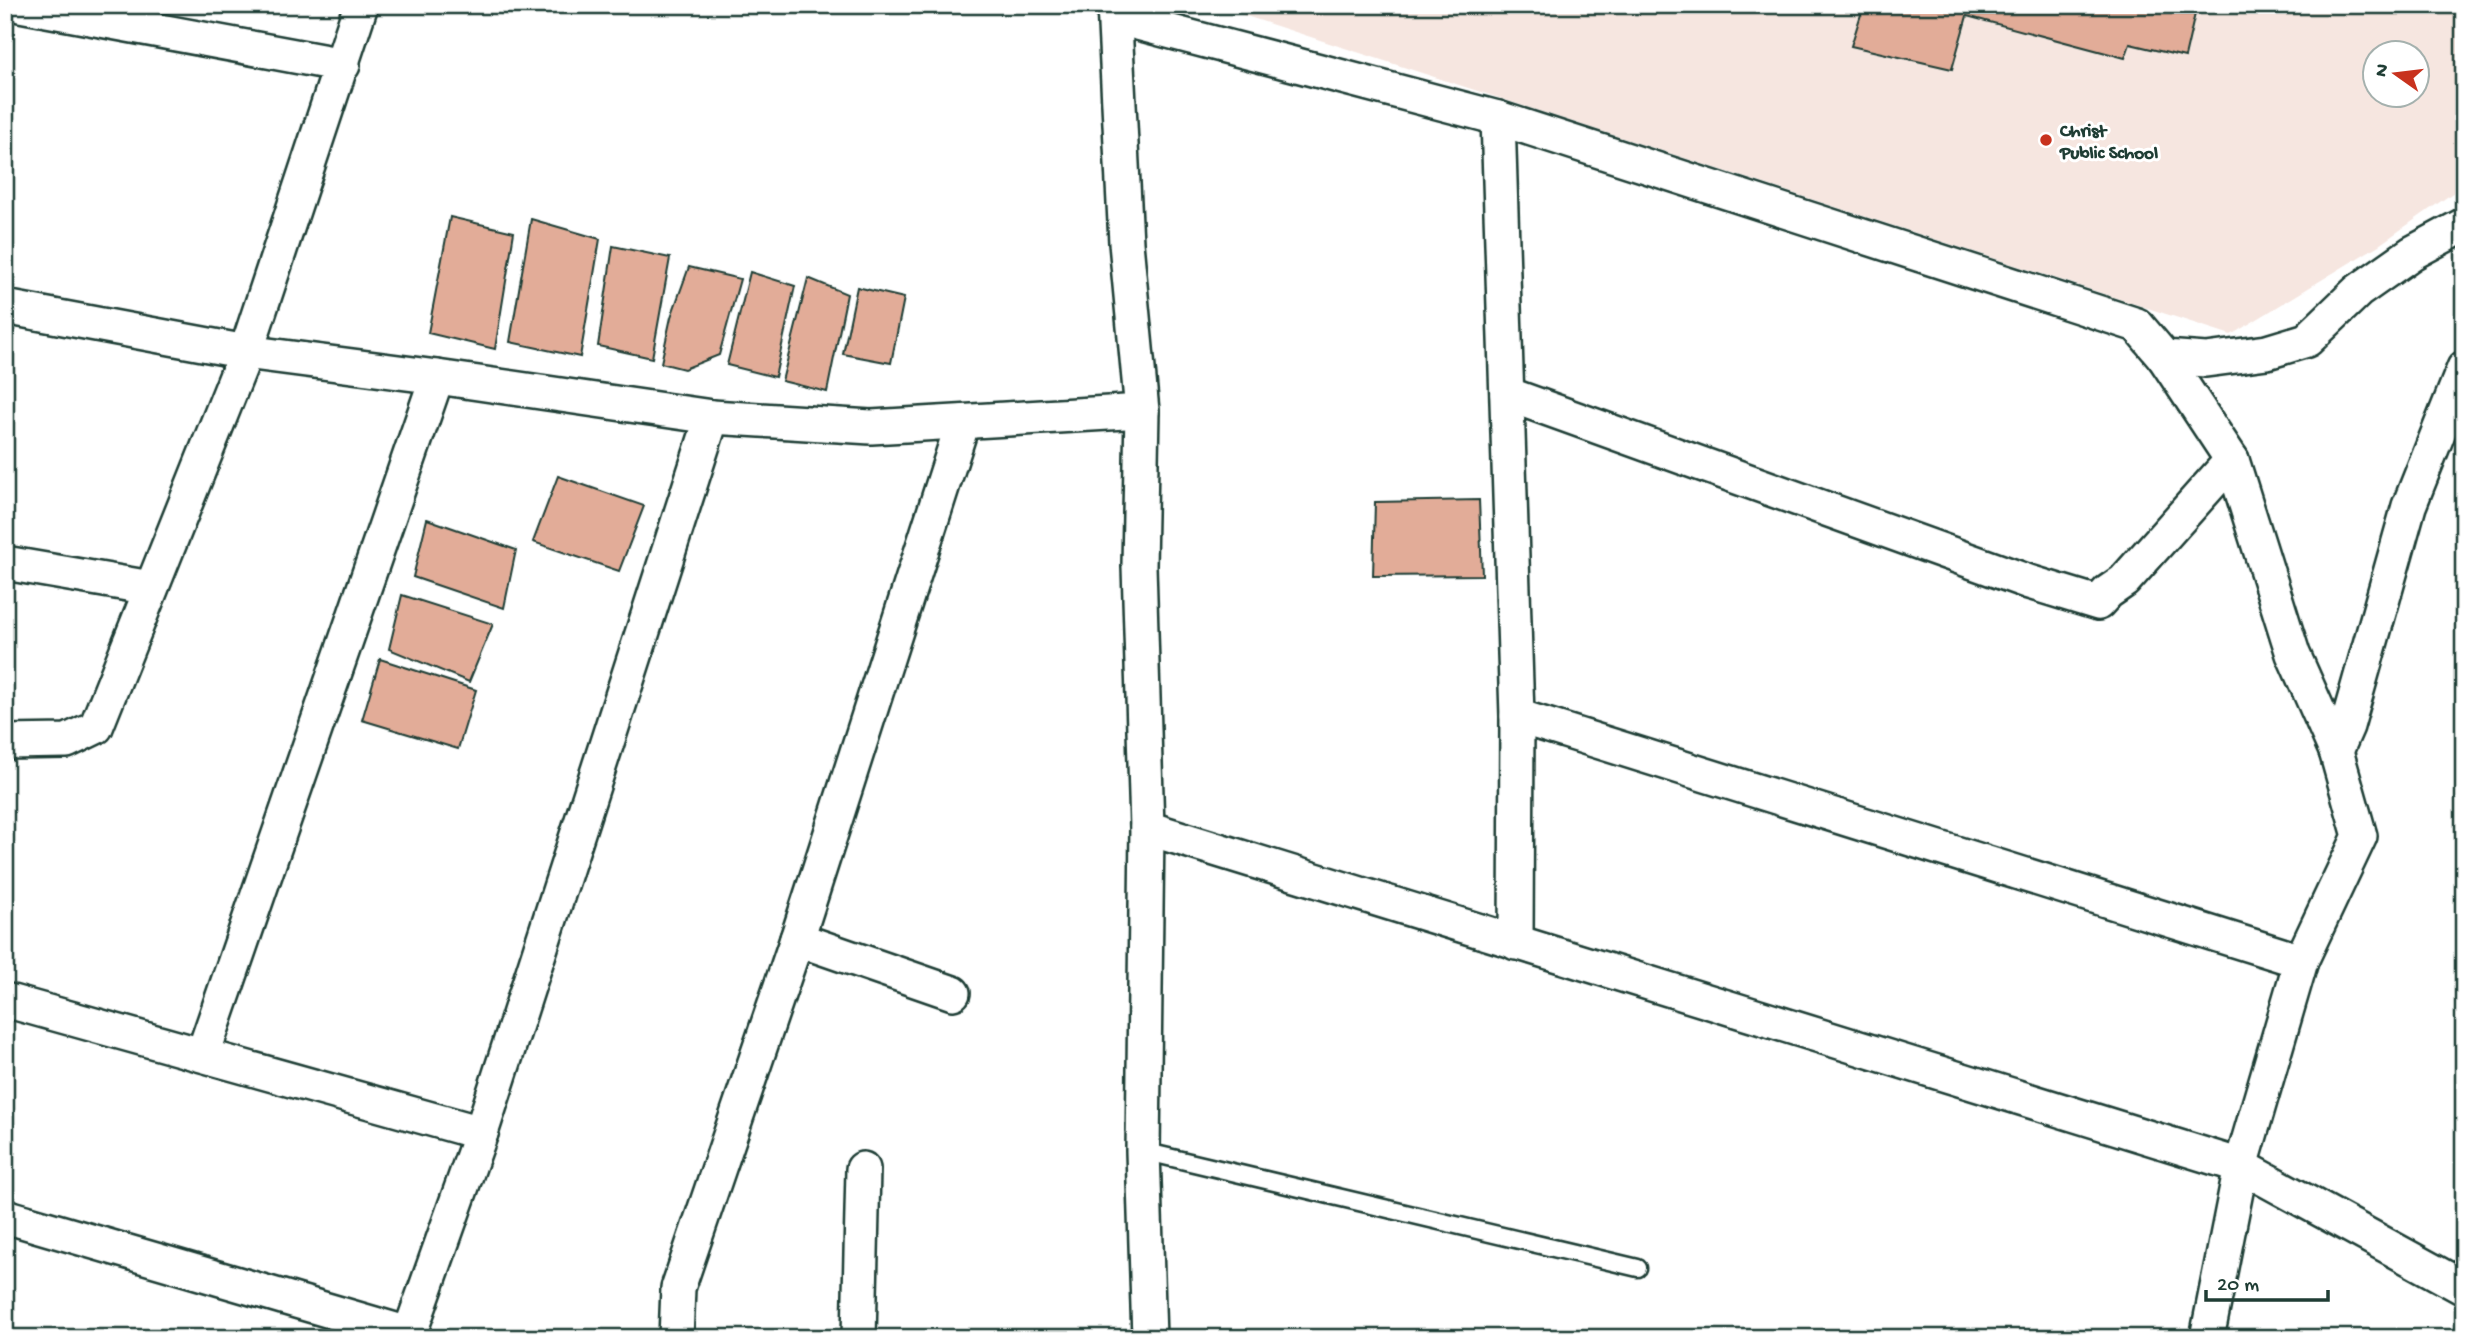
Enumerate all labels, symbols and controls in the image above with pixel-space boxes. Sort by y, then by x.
north arrow [2360,38,2430,108]
text: N [2370,62,2396,80]
place label: Christ Public School [2059,121,2158,166]
marker: Christ Public School [2038,132,2054,148]
scale bar [2206,1259,2329,1303]
text: 20 m [2217,1274,2259,1299]

